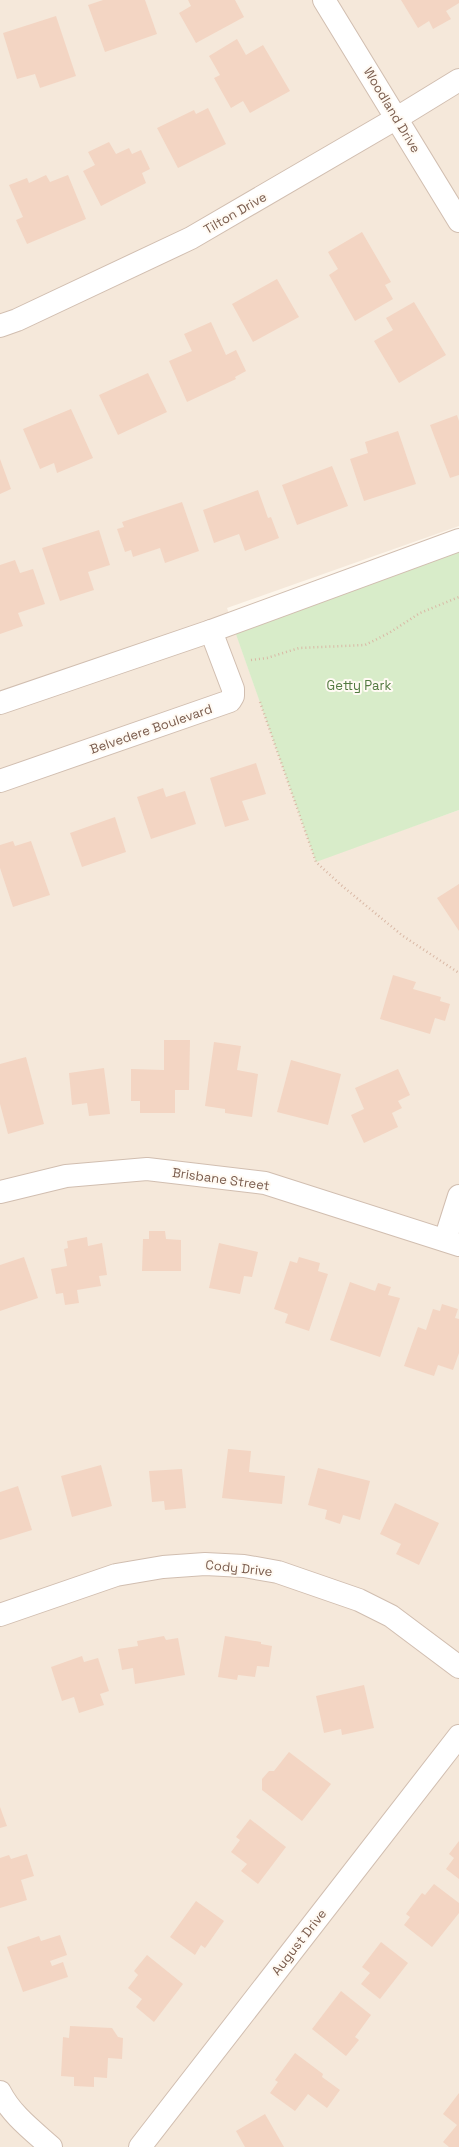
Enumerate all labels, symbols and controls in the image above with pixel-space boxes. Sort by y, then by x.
street label: Woodland Drive [360,64,424,156]
street label: Tilton Drive [200,188,270,238]
park label: Getty Park [327,677,391,694]
street label: Belvedere Boulevard [88,700,214,758]
street label: Brisbane Street [171,1164,271,1194]
street label: Cody Drive [205,1556,273,1580]
street label: August Drive [268,1905,330,1979]

